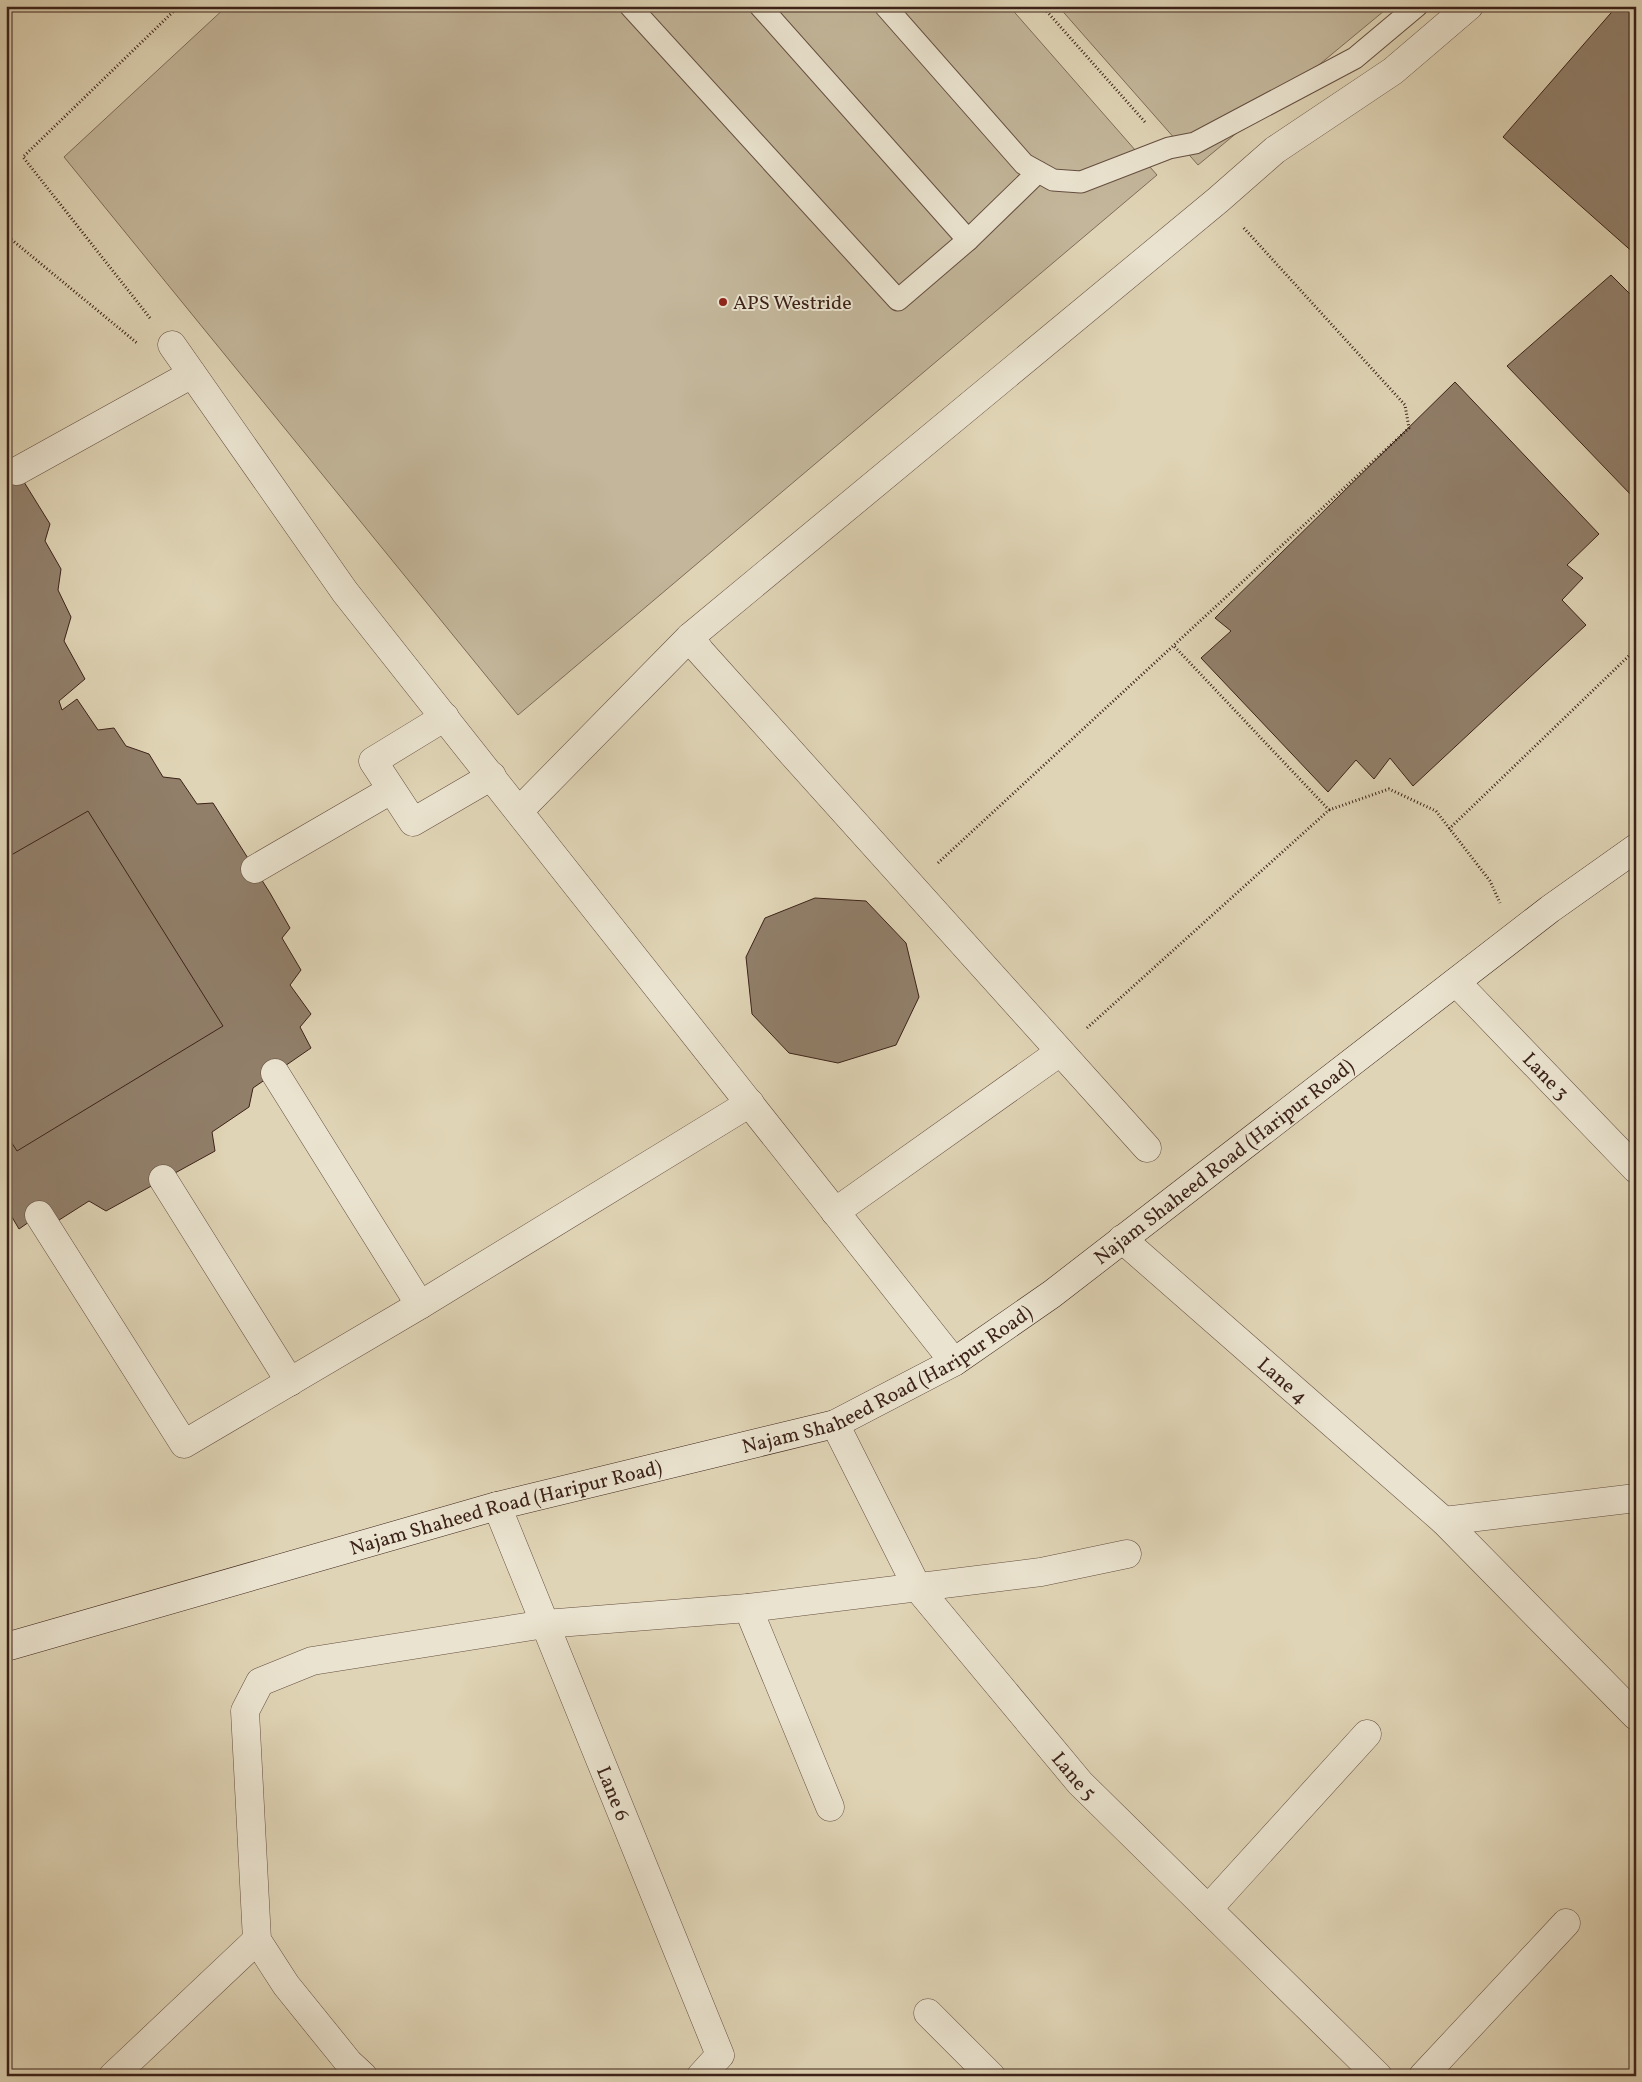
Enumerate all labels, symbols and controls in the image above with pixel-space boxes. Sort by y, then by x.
place label: APS Westride [733,290,852,318]
marker: APS Westride [717,296,729,308]
street label: Lane 3 [1515,1047,1575,1107]
street label: Najam Shaheed Road (Haripur Road) [1089,1053,1361,1272]
street label: Najam Shaheed Road (Haripur Road) [739,1300,1039,1462]
street label: Lane 4 [1250,1352,1313,1411]
street label: Najam Shaheed Road (Haripur Road) [347,1454,665,1564]
street label: Lane 5 [1044,1746,1102,1808]
street label: Lane 6 [588,1762,635,1826]

